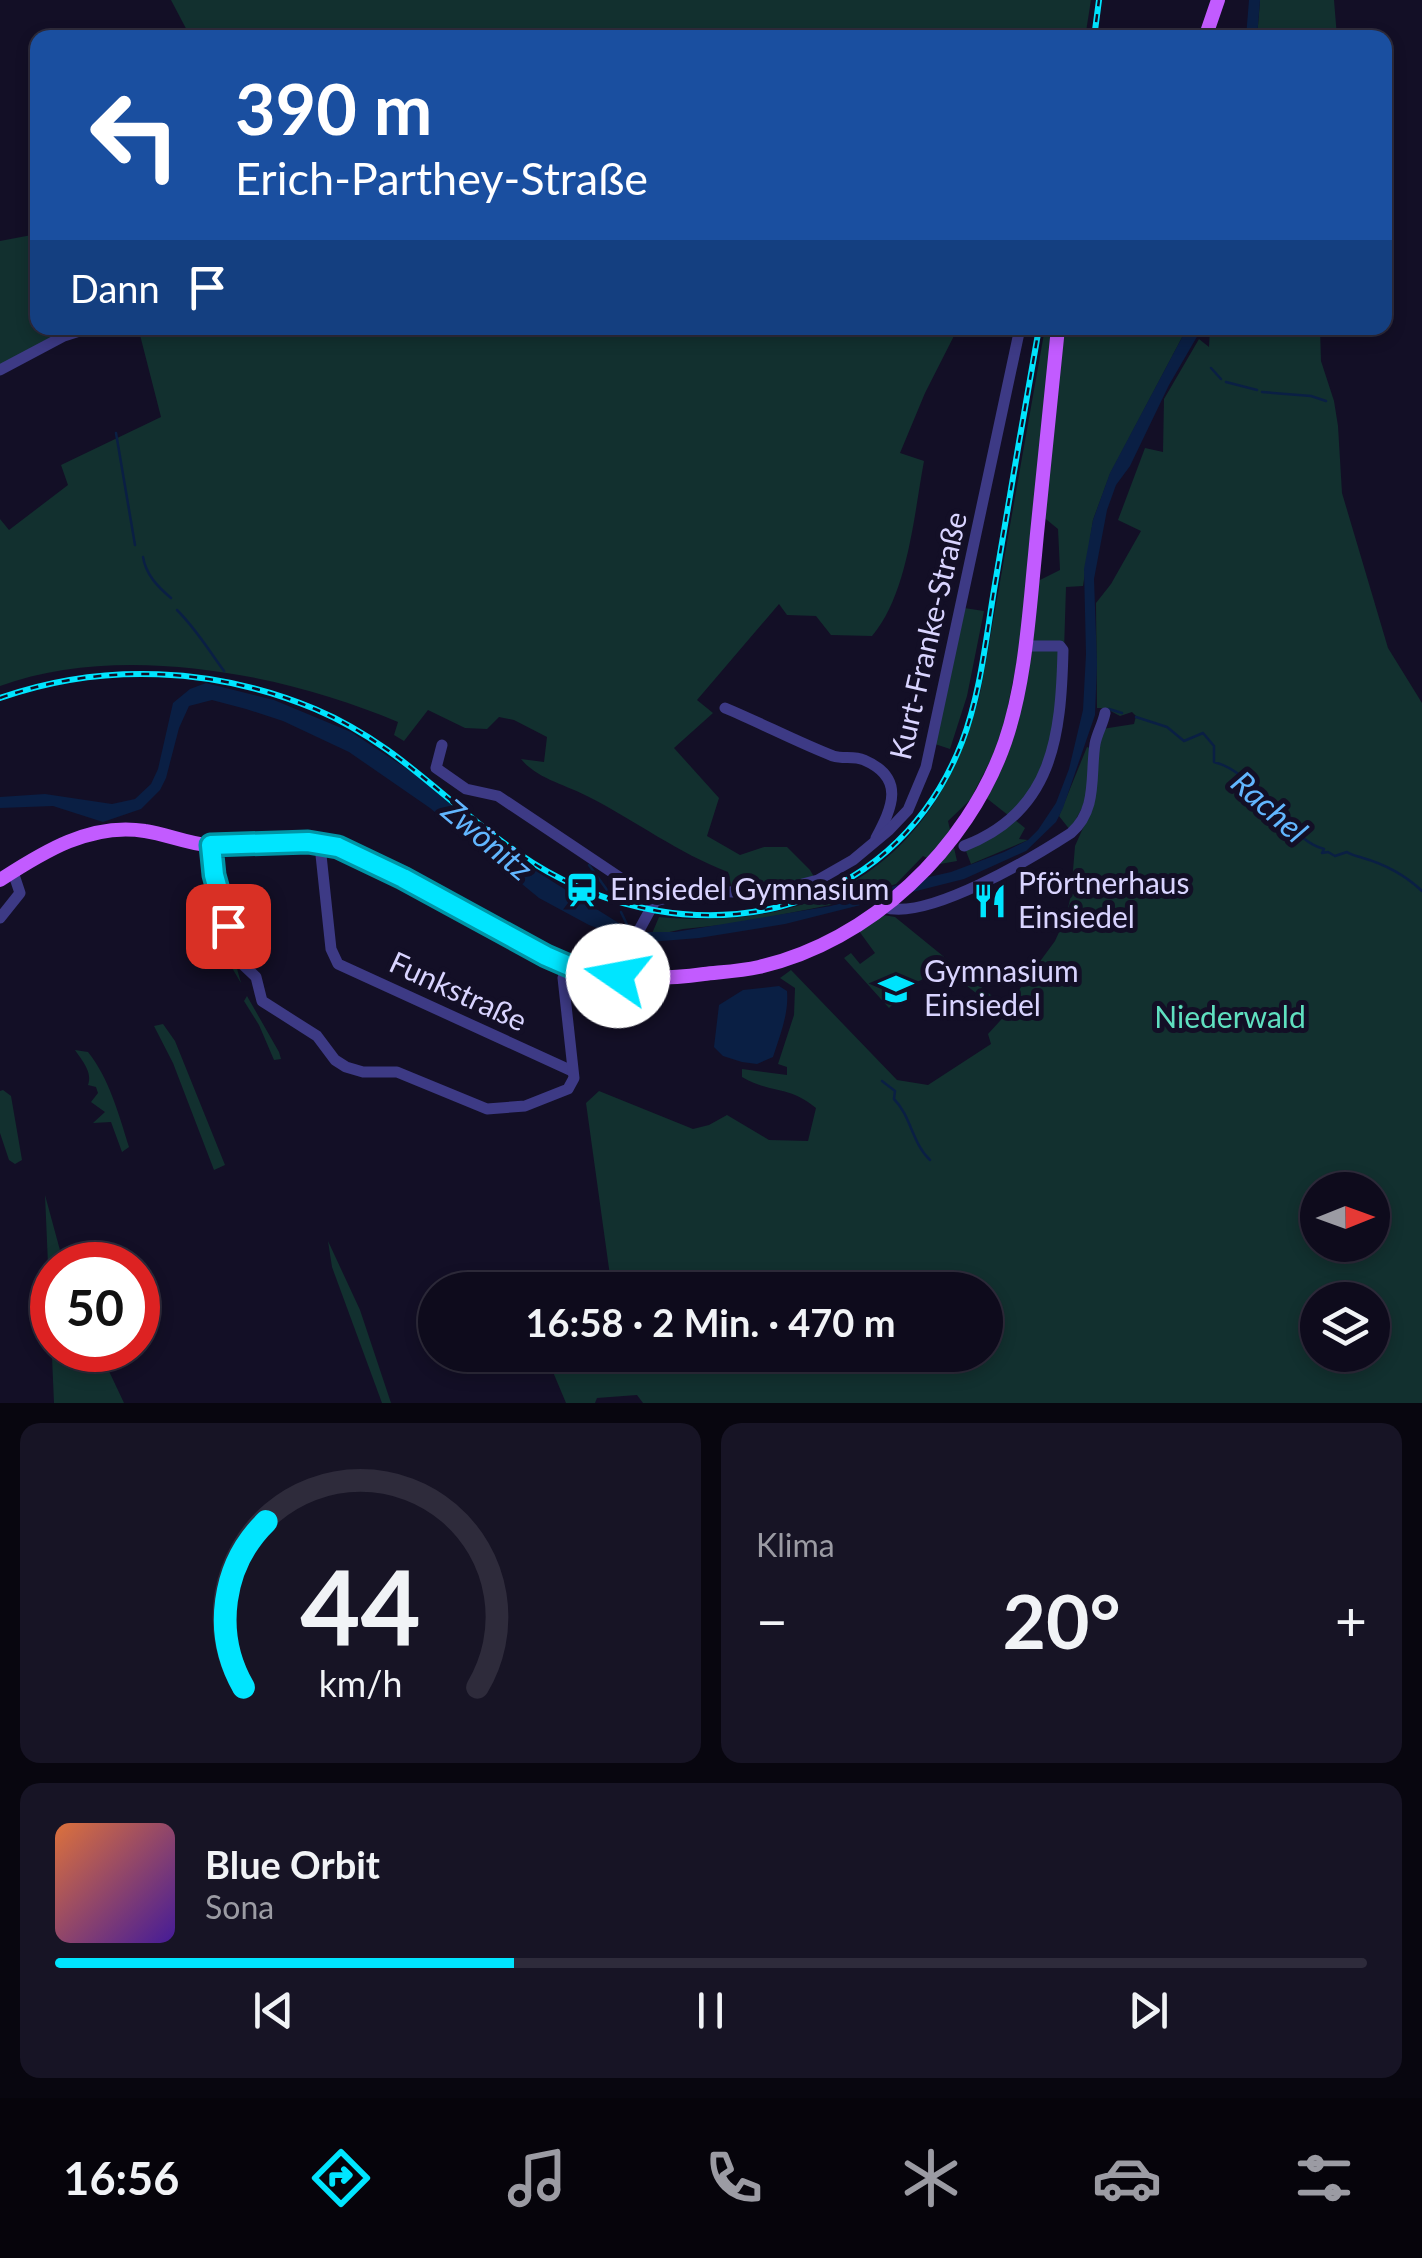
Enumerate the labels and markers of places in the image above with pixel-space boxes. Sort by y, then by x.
place label: Pförtnerhaus Einsiedel [1018,864,1190,934]
place label: Einsiedel Gymnasium [610,870,889,906]
station icon: Einsiedel Gymnasium [563,871,601,909]
restaurant icon: Pförtnerhaus Einsiedel [971,882,1009,920]
pin [186,884,271,969]
place label: Gymnasium Einsiedel [924,952,1079,1022]
school or university icon: Gymnasium Einsiedel [877,970,915,1008]

